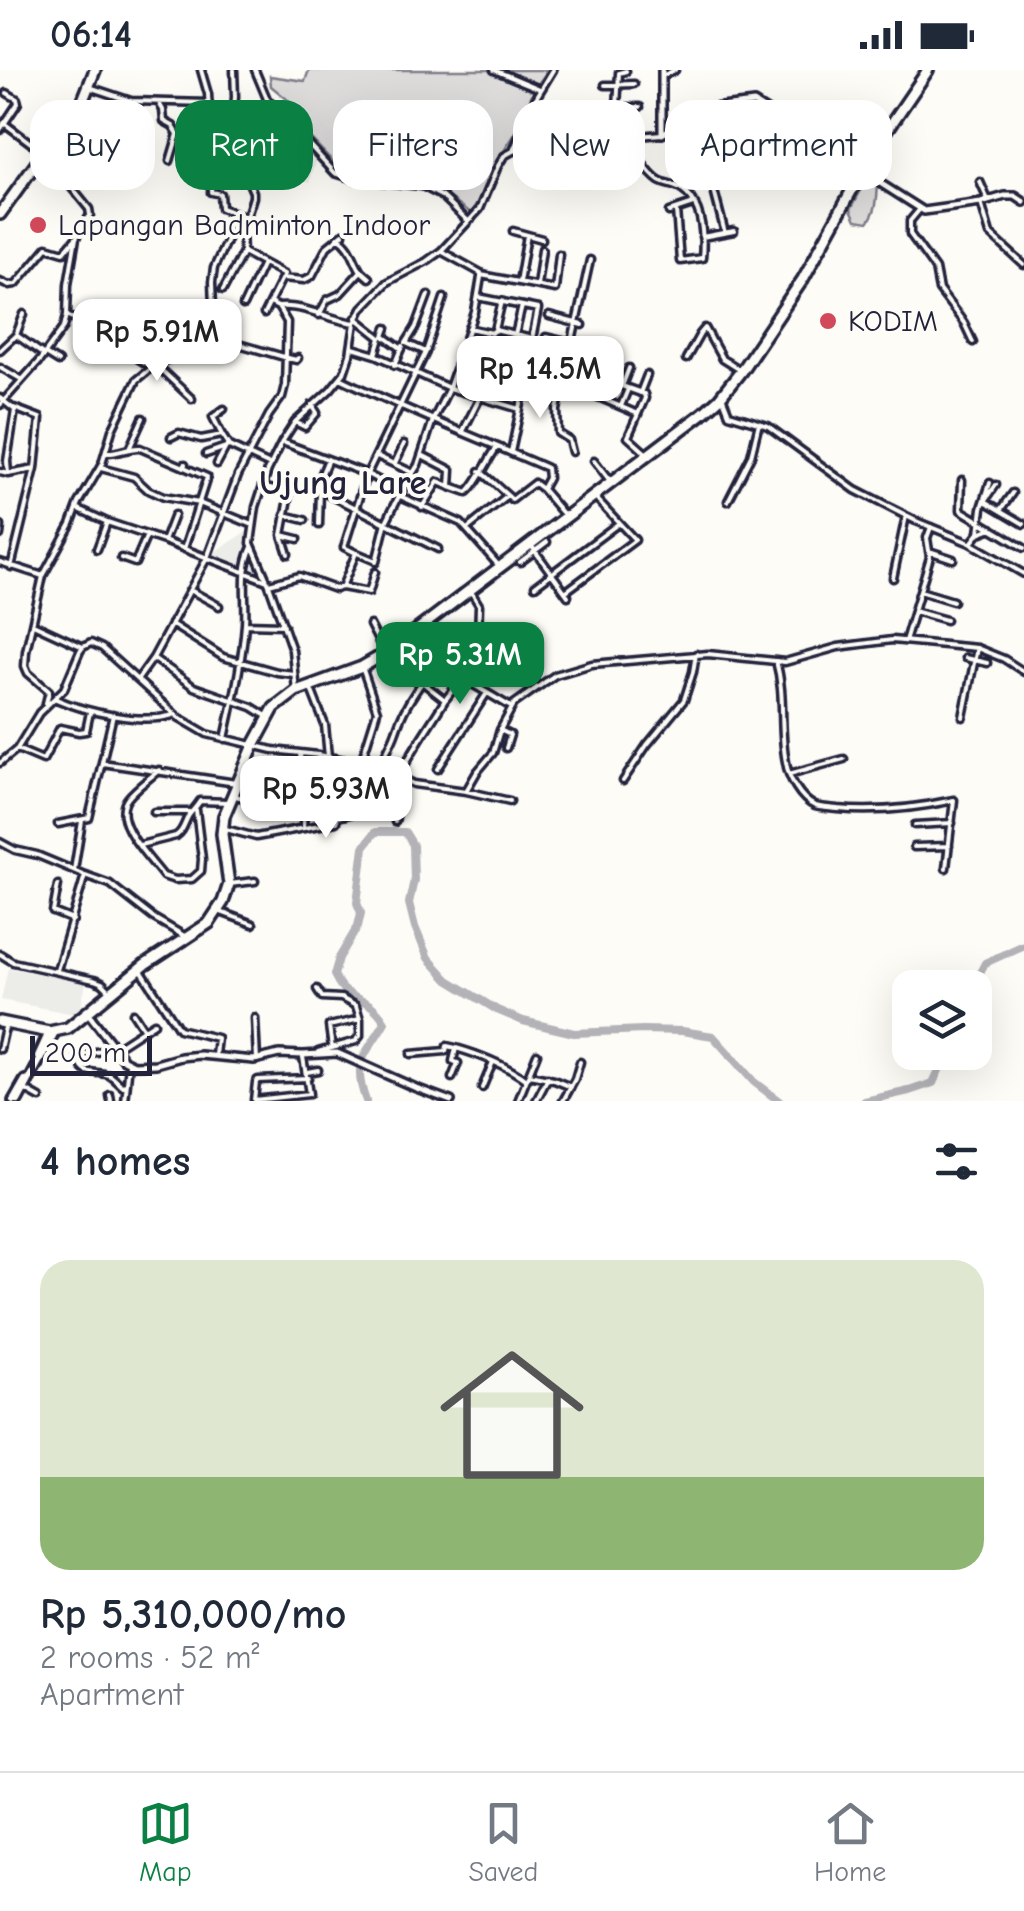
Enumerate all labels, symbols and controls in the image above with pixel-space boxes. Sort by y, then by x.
text: 06:14 [50,13,132,57]
chip: Buy [30,100,155,190]
chip: Rent [175,100,313,190]
chip: Filters [333,100,493,190]
chip: New [513,100,645,190]
chip: Apartment [665,100,892,190]
place label: Lapangan Badminton Indoor [58,208,430,243]
marker: Lapangan Badminton Indoor [27,214,49,236]
pin: Rp 5.91M [54,299,260,384]
place label: KODIM [848,304,938,339]
marker: KODIM [817,310,839,332]
text: Rp 5.91M [95,313,219,350]
pin: Rp 14.5M [437,336,643,421]
text: Rp 14.5M [479,350,601,387]
district label: Ujung Lare [259,462,427,503]
pin: Rp 5.31M [357,622,563,707]
text: Rp 5.31M [398,636,522,673]
pin: Rp 5.93M [223,756,429,841]
text: Rp 5.93M [262,770,390,807]
map controls [892,970,992,1070]
button: layers [892,970,992,1070]
scale bar [30,1031,152,1076]
text: 200 m [45,1037,126,1069]
icon: filters [929,1134,984,1189]
text: 4 homes [40,1137,190,1186]
icon: home [422,1325,602,1505]
text: Rp 5,310,000/mo [40,1590,347,1639]
text: 2 rooms · 52 m² [40,1639,259,1676]
text: Apartment [40,1676,183,1713]
tab: Map [138,1796,193,1888]
tab: Saved [468,1796,538,1888]
tab: Home [814,1796,886,1888]

